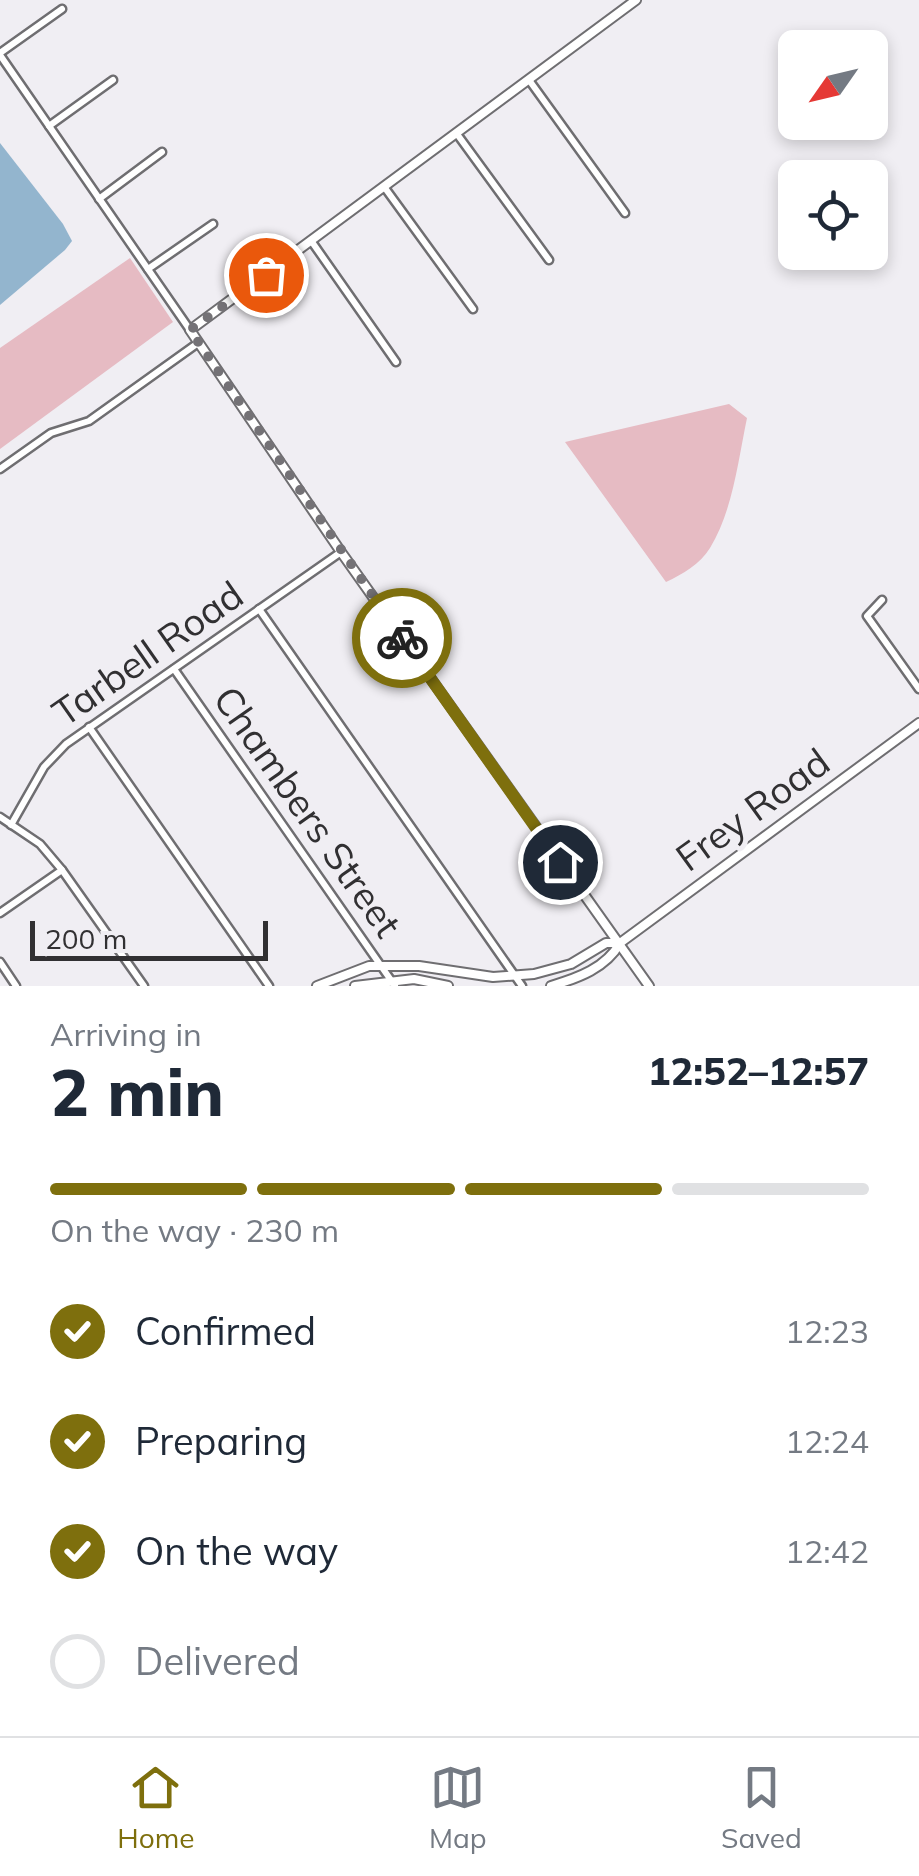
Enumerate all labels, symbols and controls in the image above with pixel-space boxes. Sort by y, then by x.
north arrow [778,30,888,140]
map controls [778,30,888,270]
button: locate [778,160,888,270]
pin [224,233,309,318]
icon: bag [239,248,294,303]
street label: Tarbell Road [43,570,252,736]
courier [352,588,452,688]
icon: bike [375,611,430,666]
street label: Chambers Street [203,677,412,946]
street label: Frey Road [666,737,839,881]
pin [518,820,603,905]
icon: home [533,835,588,890]
scale bar [30,916,268,960]
text: 200 m [45,921,127,956]
text: Arriving in [50,1014,202,1054]
text: 12:52–12:57 [648,1047,869,1095]
text: 2 min [50,1051,224,1132]
text: On the way · 230 m [50,1210,339,1250]
icon: check [50,1304,105,1359]
text: Confirmed [135,1307,316,1355]
text: 12:23 [785,1311,869,1351]
icon: check [50,1414,105,1469]
text: Preparing [135,1417,307,1465]
text: 12:24 [785,1421,869,1461]
icon: check [50,1524,105,1579]
text: On the way [135,1527,338,1575]
text: 12:42 [785,1531,869,1571]
text: Delivered [135,1637,300,1685]
tab: Home [117,1760,194,1855]
tab: Map [429,1760,487,1855]
tab: Saved [721,1760,802,1855]

